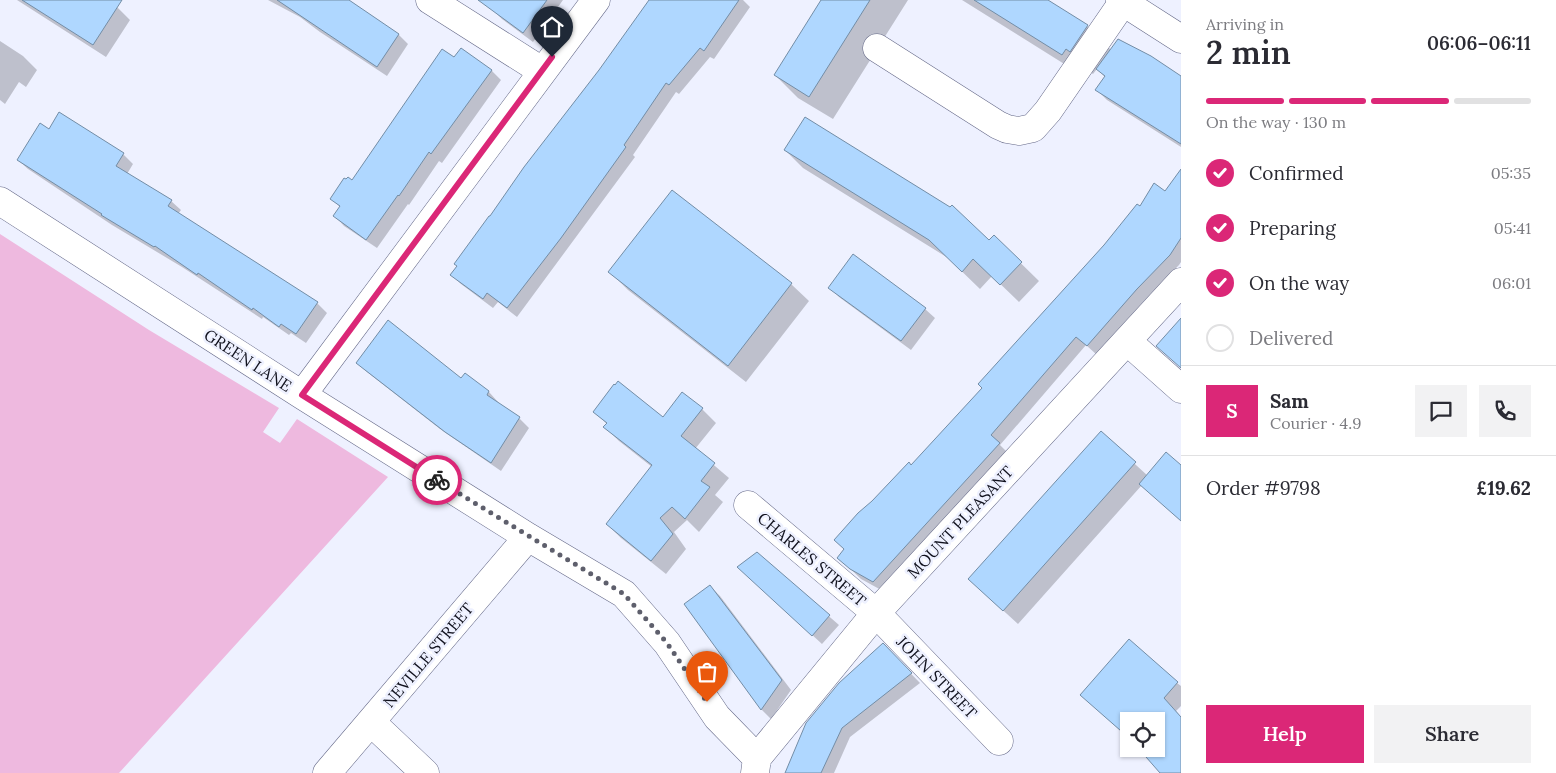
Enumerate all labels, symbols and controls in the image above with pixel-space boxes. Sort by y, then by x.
pin [531,6,573,57]
icon: home [538,13,566,41]
text: Arriving in [1206,14,1284,34]
text: 06:06–06:11 [1427,31,1531,55]
text: 2 min [1206,32,1291,73]
text: On the way · 130 m [1206,112,1346,132]
icon: check [1206,159,1234,187]
text: Confirmed [1249,161,1344,185]
text: 05:35 [1491,163,1531,183]
icon: check [1206,214,1234,242]
text: Preparing [1249,216,1336,240]
text: 05:41 [1494,218,1531,238]
icon: check [1206,269,1234,297]
text: On the way [1249,271,1349,295]
text: 06:01 [1492,273,1531,293]
street label: GREEN LANE [201,324,296,396]
text: Delivered [1249,326,1333,350]
button: chat [1415,385,1467,437]
button: phone [1479,385,1531,437]
text: Sam [1270,389,1309,413]
text: S [1226,399,1238,423]
text: Courier · 4.9 [1270,413,1361,433]
courier [412,455,462,505]
street label: MOUNT PLEASANT [903,462,1017,582]
icon: bike [423,466,451,494]
text: Order #9798 [1206,476,1321,500]
text: £19.62 [1476,476,1531,500]
street label: CHARLES STREET [754,508,870,610]
street label: NEVILLE STREET [379,599,477,711]
street label: JOHN STREET [892,631,981,722]
pin [686,651,728,702]
icon: bag [693,658,721,686]
button: Help [1206,705,1364,763]
button: Share [1374,705,1531,763]
map controls [1120,712,1165,757]
button: locate [1120,712,1165,757]

